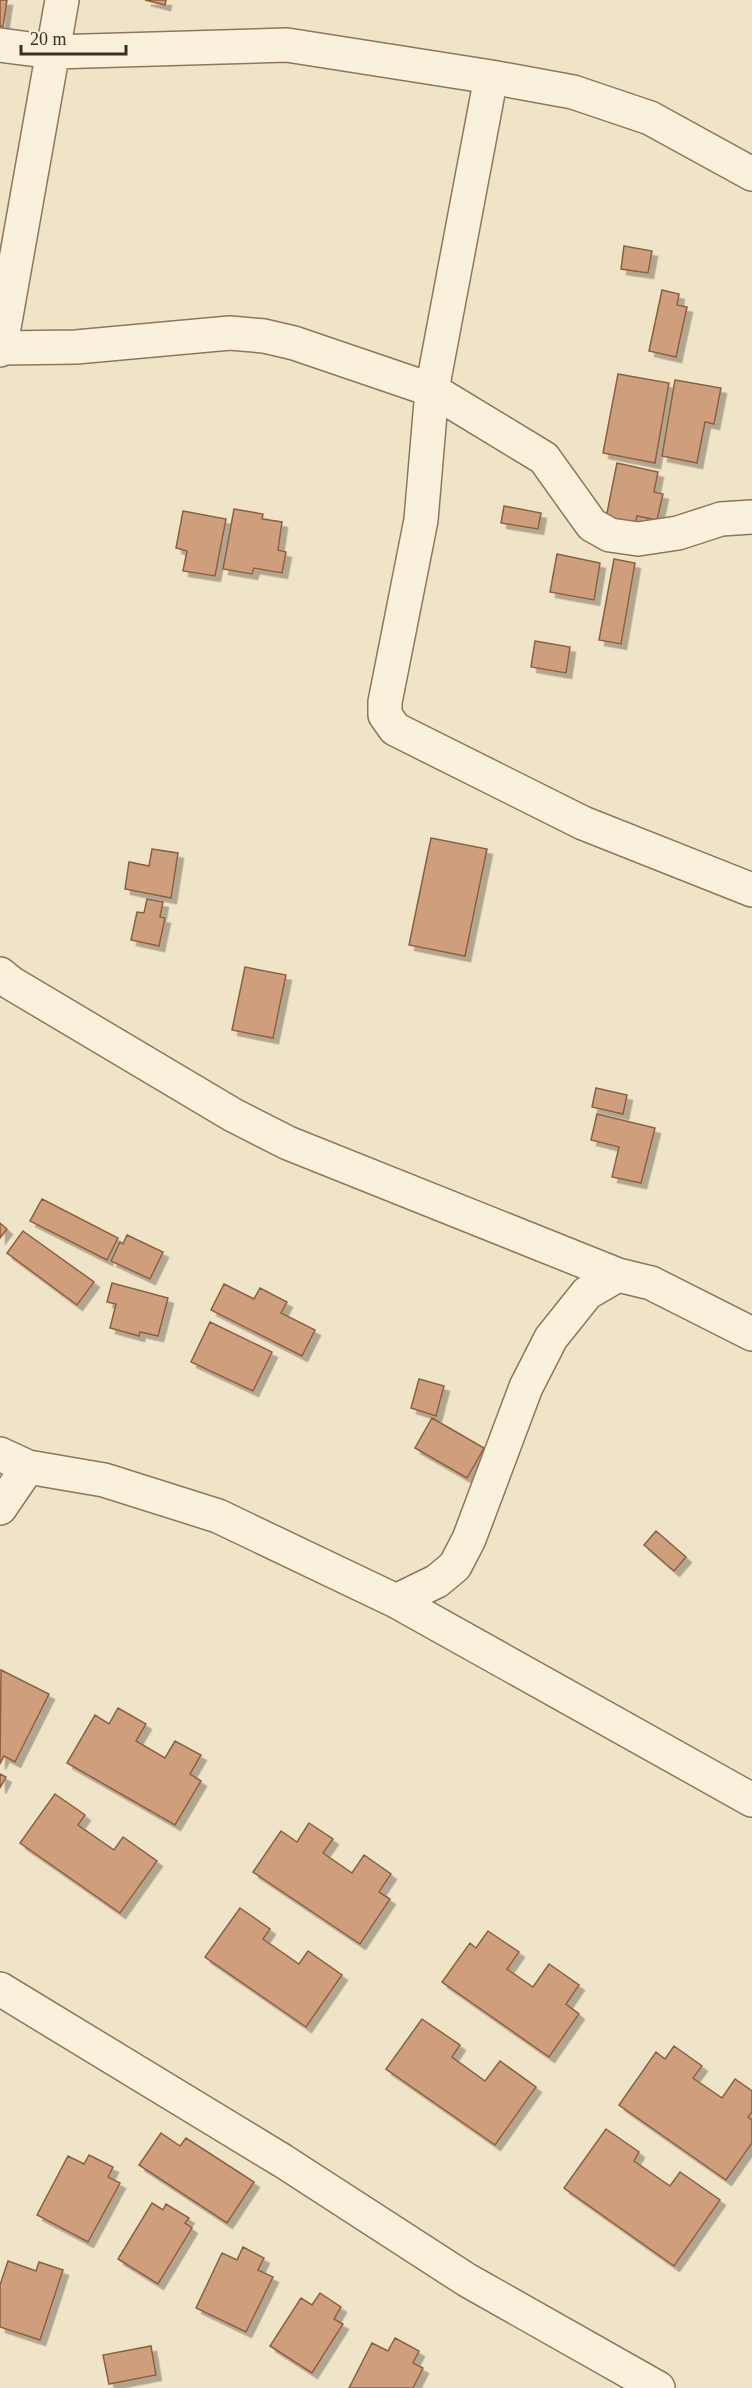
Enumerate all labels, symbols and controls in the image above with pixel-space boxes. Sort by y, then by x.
scale bar [21,18,126,56]
text: 20 m [30,29,67,49]

